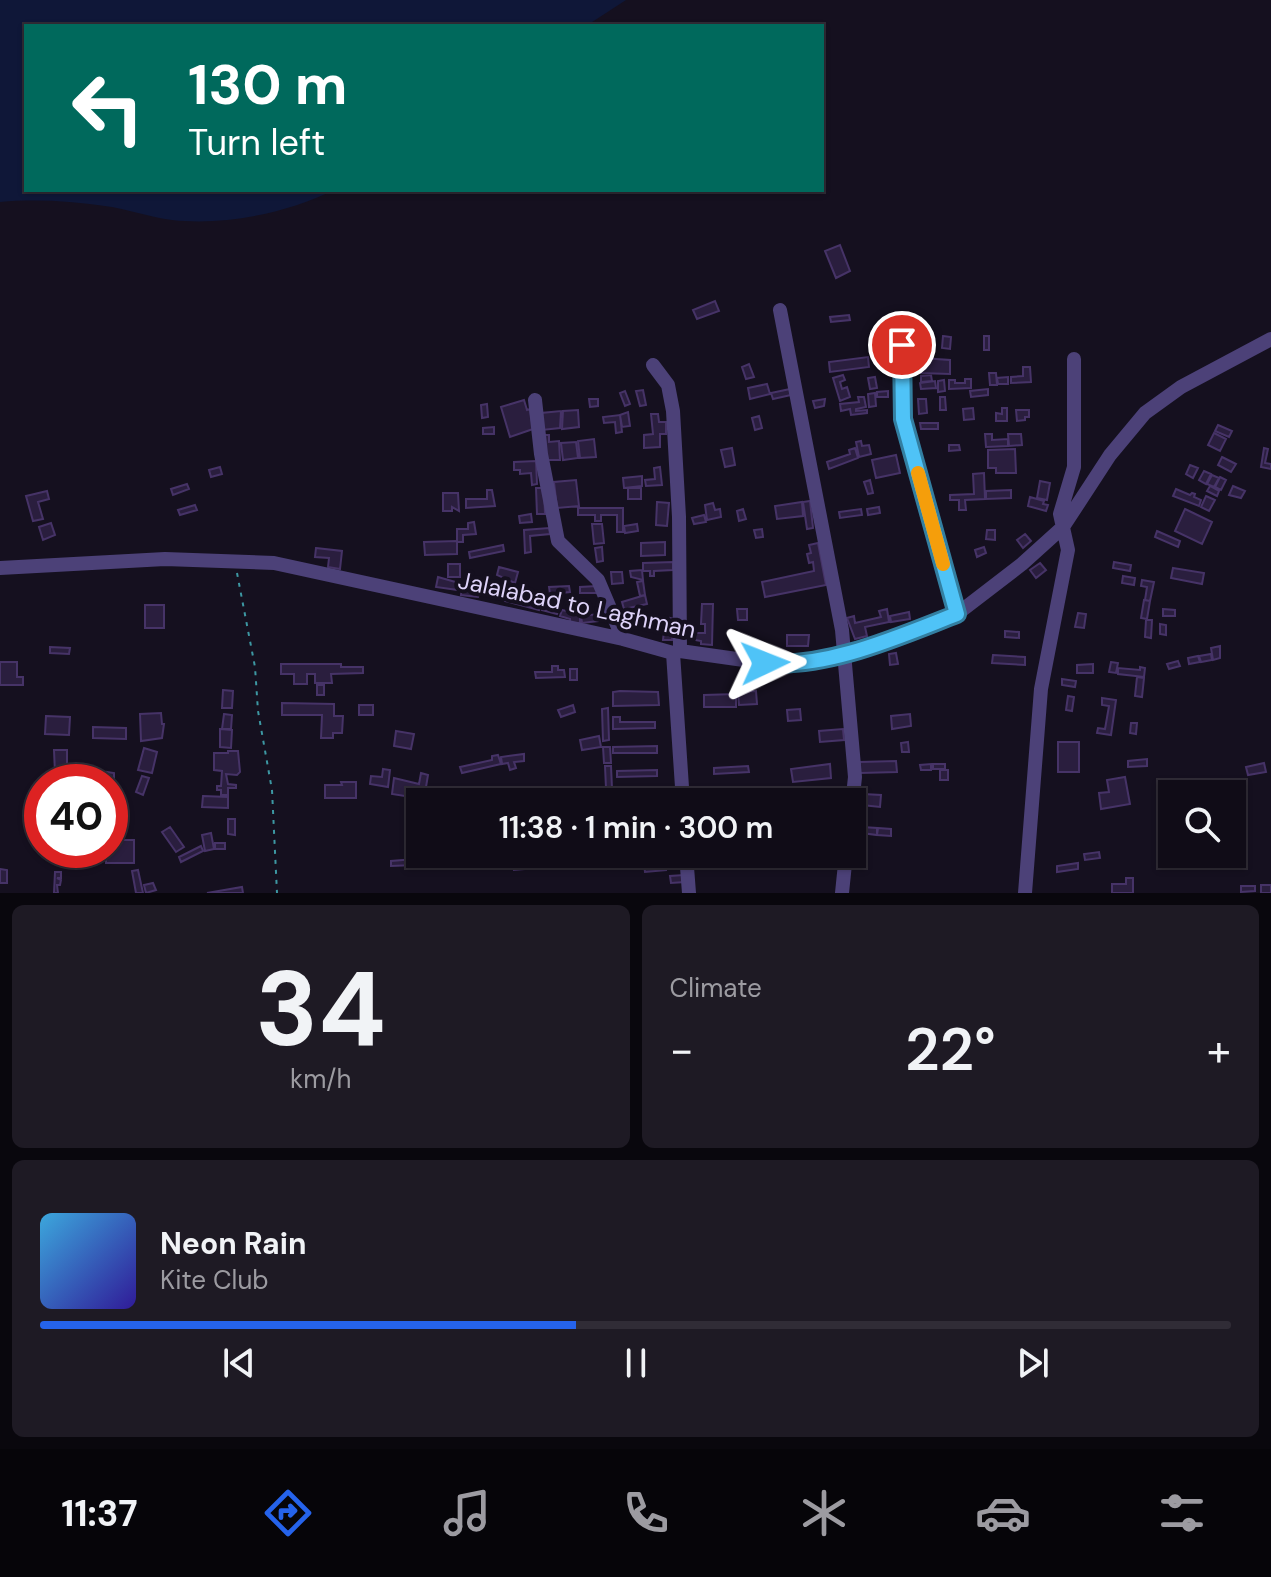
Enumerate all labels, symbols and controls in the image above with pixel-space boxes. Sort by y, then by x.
text: 130 m [188,48,347,121]
icon: left [56,56,160,160]
text: Turn left [188,119,325,166]
pin [868,311,936,379]
icon: arrive [880,323,924,367]
street label: Jalalabad to Laghman [455,564,699,645]
position arrow [723,621,807,705]
speed limit sign: 40 [24,764,128,868]
map controls [1158,780,1246,868]
button: search [1158,780,1246,868]
text: 11:38 · 1 min · 300 m [499,808,773,847]
text: 34 [256,942,386,1077]
text: Climate [670,971,762,1005]
text: 22° [905,1010,996,1089]
text: − [670,1021,694,1079]
text: + [1207,1021,1231,1079]
text: km/h [290,1062,351,1096]
text: Neon Rain [160,1224,306,1263]
text: Kite Club [160,1263,269,1297]
icon: previous [217,1341,261,1385]
icon: pause [614,1341,658,1385]
icon: next [1011,1341,1055,1385]
icon: directions [260,1485,316,1541]
icon: music [439,1485,495,1541]
icon: phone [618,1485,674,1541]
icon: climate [796,1485,852,1541]
icon: car [975,1485,1031,1541]
icon: filters [1154,1485,1210,1541]
text: 11:37 [61,1490,137,1537]

